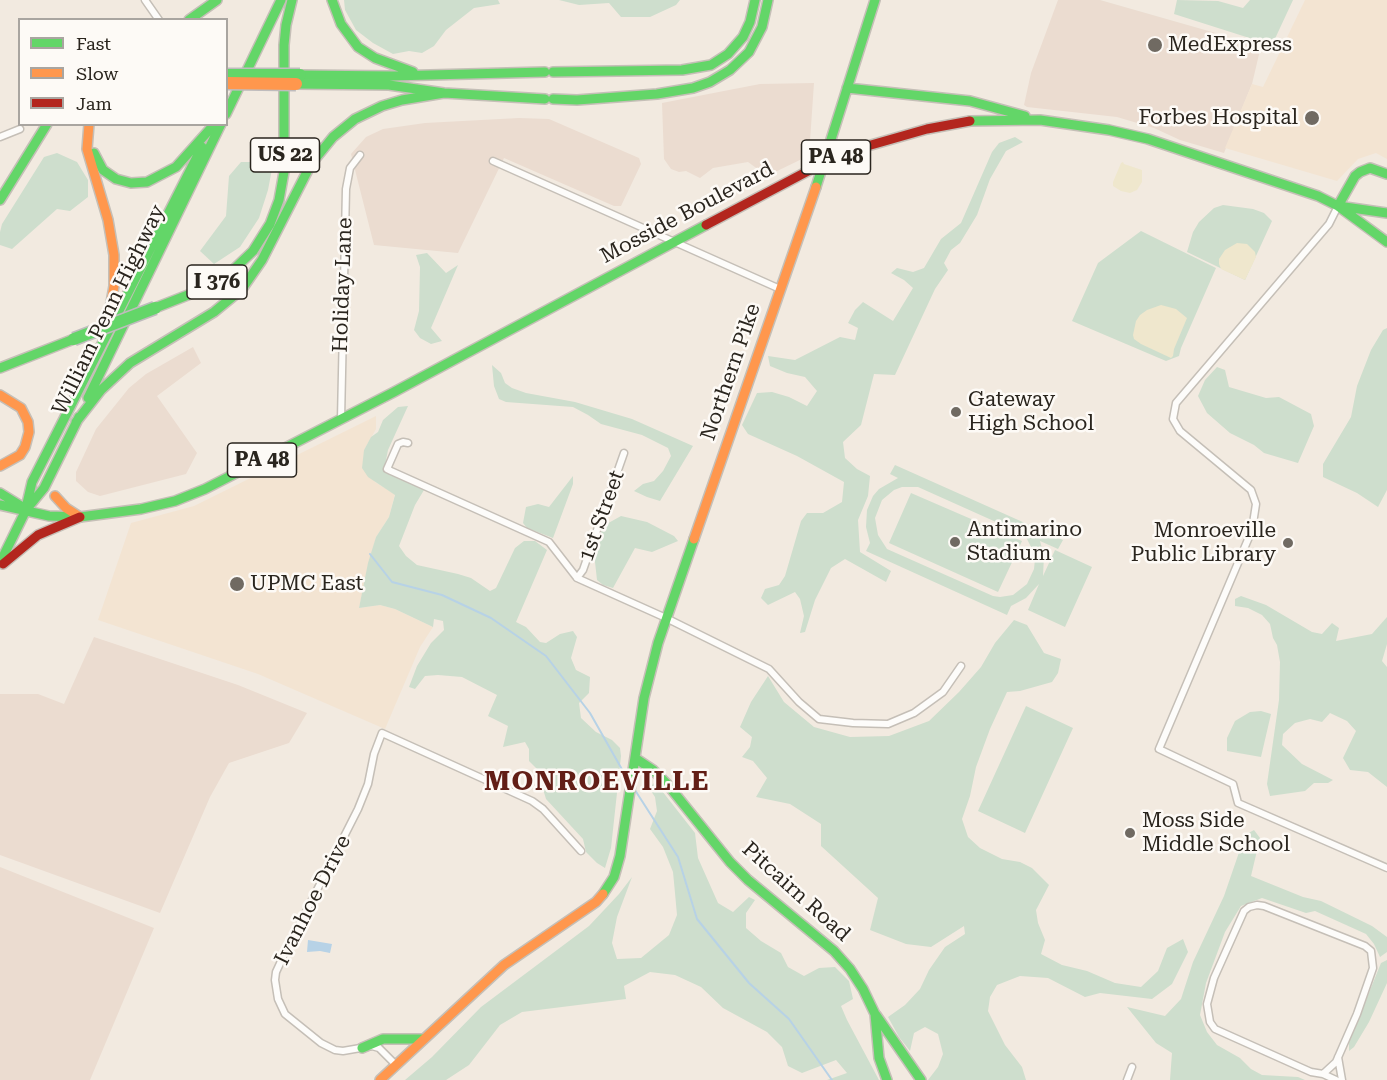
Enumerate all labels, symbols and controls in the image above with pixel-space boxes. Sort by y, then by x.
legend [18,18,228,126]
place label: MedExpress [1168,32,1292,58]
text: Fast [76,33,111,54]
marker: MedExpress [1146,36,1164,54]
text: Slow [76,63,118,84]
text: Jam [76,93,112,114]
place label: Forbes Hospital [1138,105,1298,131]
marker: Forbes Hospital [1303,109,1321,127]
road number: US 22 [250,138,320,172]
road number: PA 48 [802,140,870,174]
street label: Mosside Boulevard [596,157,778,269]
street label: William Penn Highway [47,201,171,419]
street label: Holiday Lane [328,217,358,353]
road number: I 376 [187,265,247,299]
street label: Northern Pike [696,300,766,444]
place label: Gateway High School [968,387,1094,437]
marker: Gateway High School [949,405,963,419]
road number: PA 48 [228,443,296,477]
street label: 1st Street [574,467,630,565]
place label: Antimarino Stadium [967,517,1082,567]
place label: Monroeville Public Library [1131,518,1276,568]
marker: Antimarino Stadium [948,535,962,549]
marker: Monroeville Public Library [1281,536,1295,550]
place label: UPMC East [250,571,363,597]
marker: UPMC East [228,575,246,593]
district label: MONROEVILLE [484,766,710,798]
place label: Moss Side Middle School [1142,808,1290,858]
marker: Moss Side Middle School [1123,826,1137,840]
street label: Ivanhoe Drive [269,831,357,969]
street label: Pitcairn Road [737,837,855,947]

